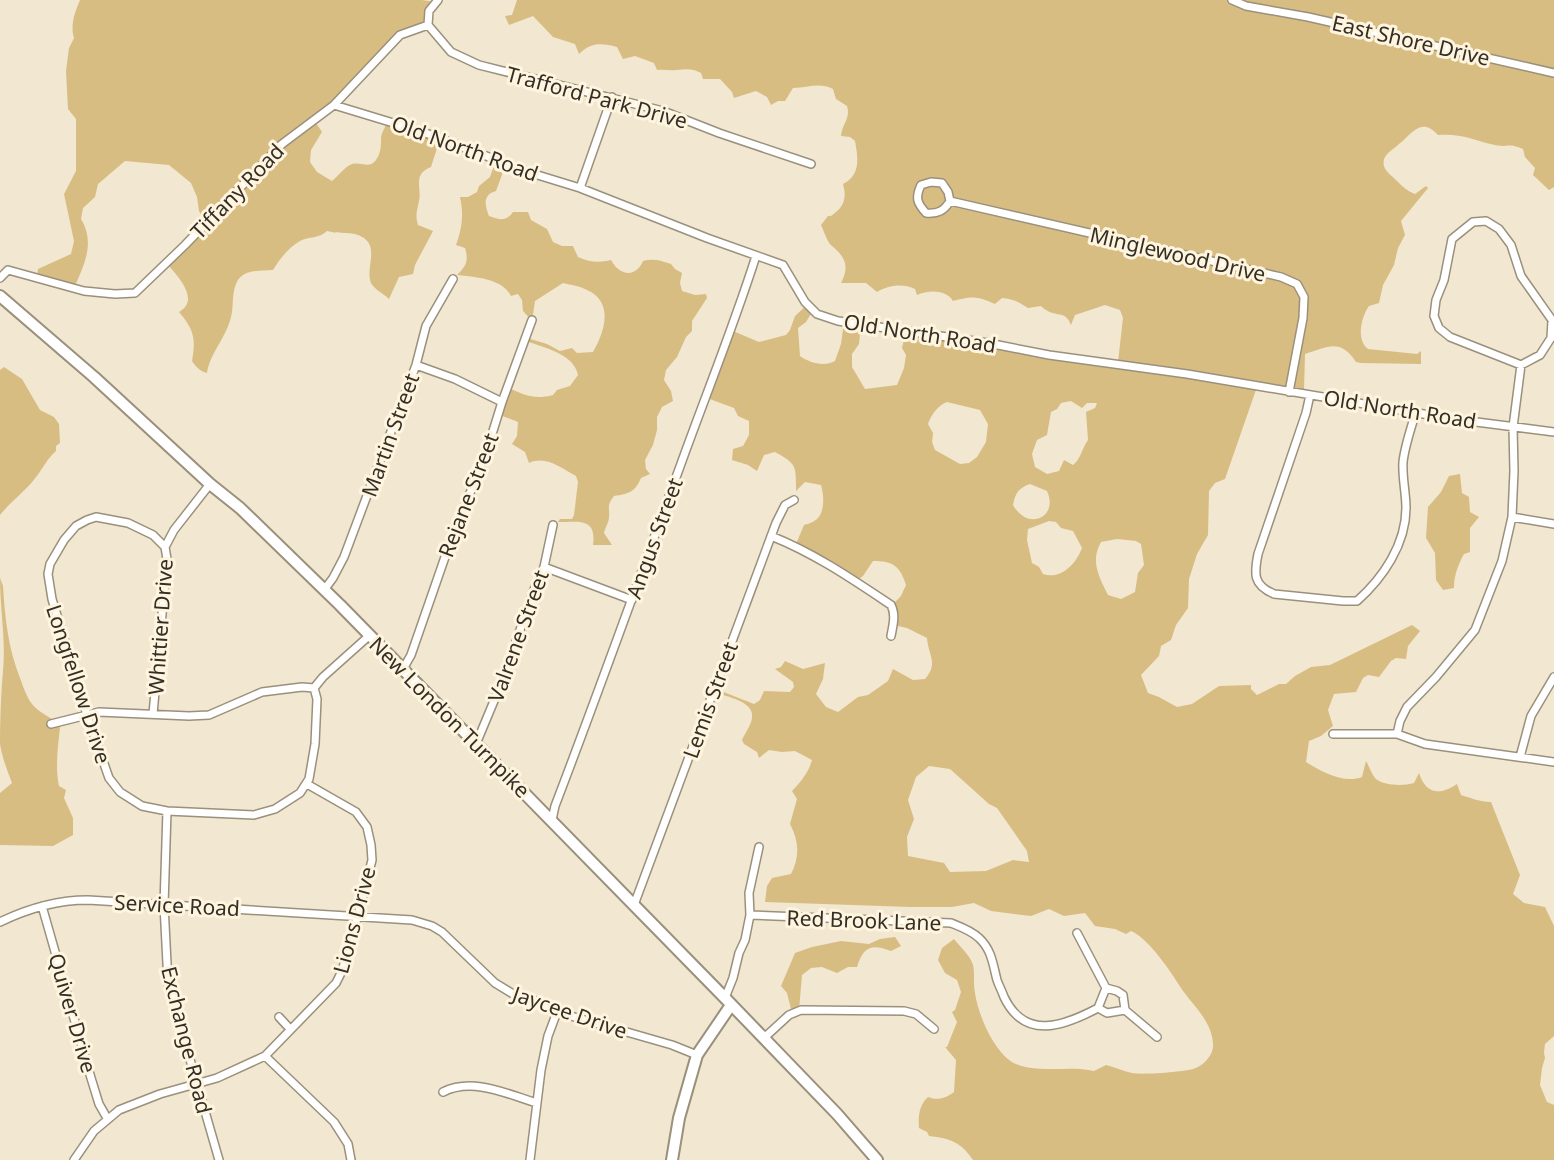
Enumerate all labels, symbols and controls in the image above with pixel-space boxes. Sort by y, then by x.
street label: East Shore Drive [1329,8,1493,72]
street label: Trafford Park Drive [503,59,691,135]
street label: Old North Road [388,109,542,187]
street label: Tiffany Road [184,137,290,245]
street label: Minglewood Drive [1087,220,1269,288]
street label: Old North Road [842,307,998,359]
street label: Martin Street [355,369,425,501]
street label: Old North Road [1322,383,1478,435]
street label: Rejane Street [431,428,505,561]
street label: Angus Street [619,473,689,602]
street label: Whittier Drive [141,558,179,696]
street label: Valrene Street [481,566,555,706]
street label: Longfellow Drive [40,601,118,767]
street label: New London Turnpike [363,630,537,804]
street label: Lemis Street [676,637,744,762]
street label: Lions Drive [326,863,382,977]
street label: Service Road [113,888,241,922]
street label: Red Brook Lane [786,903,942,937]
street label: Quiver Drive [43,950,103,1076]
street label: Exchange Road [155,963,219,1117]
street label: Jaycee Drive [507,979,631,1045]

